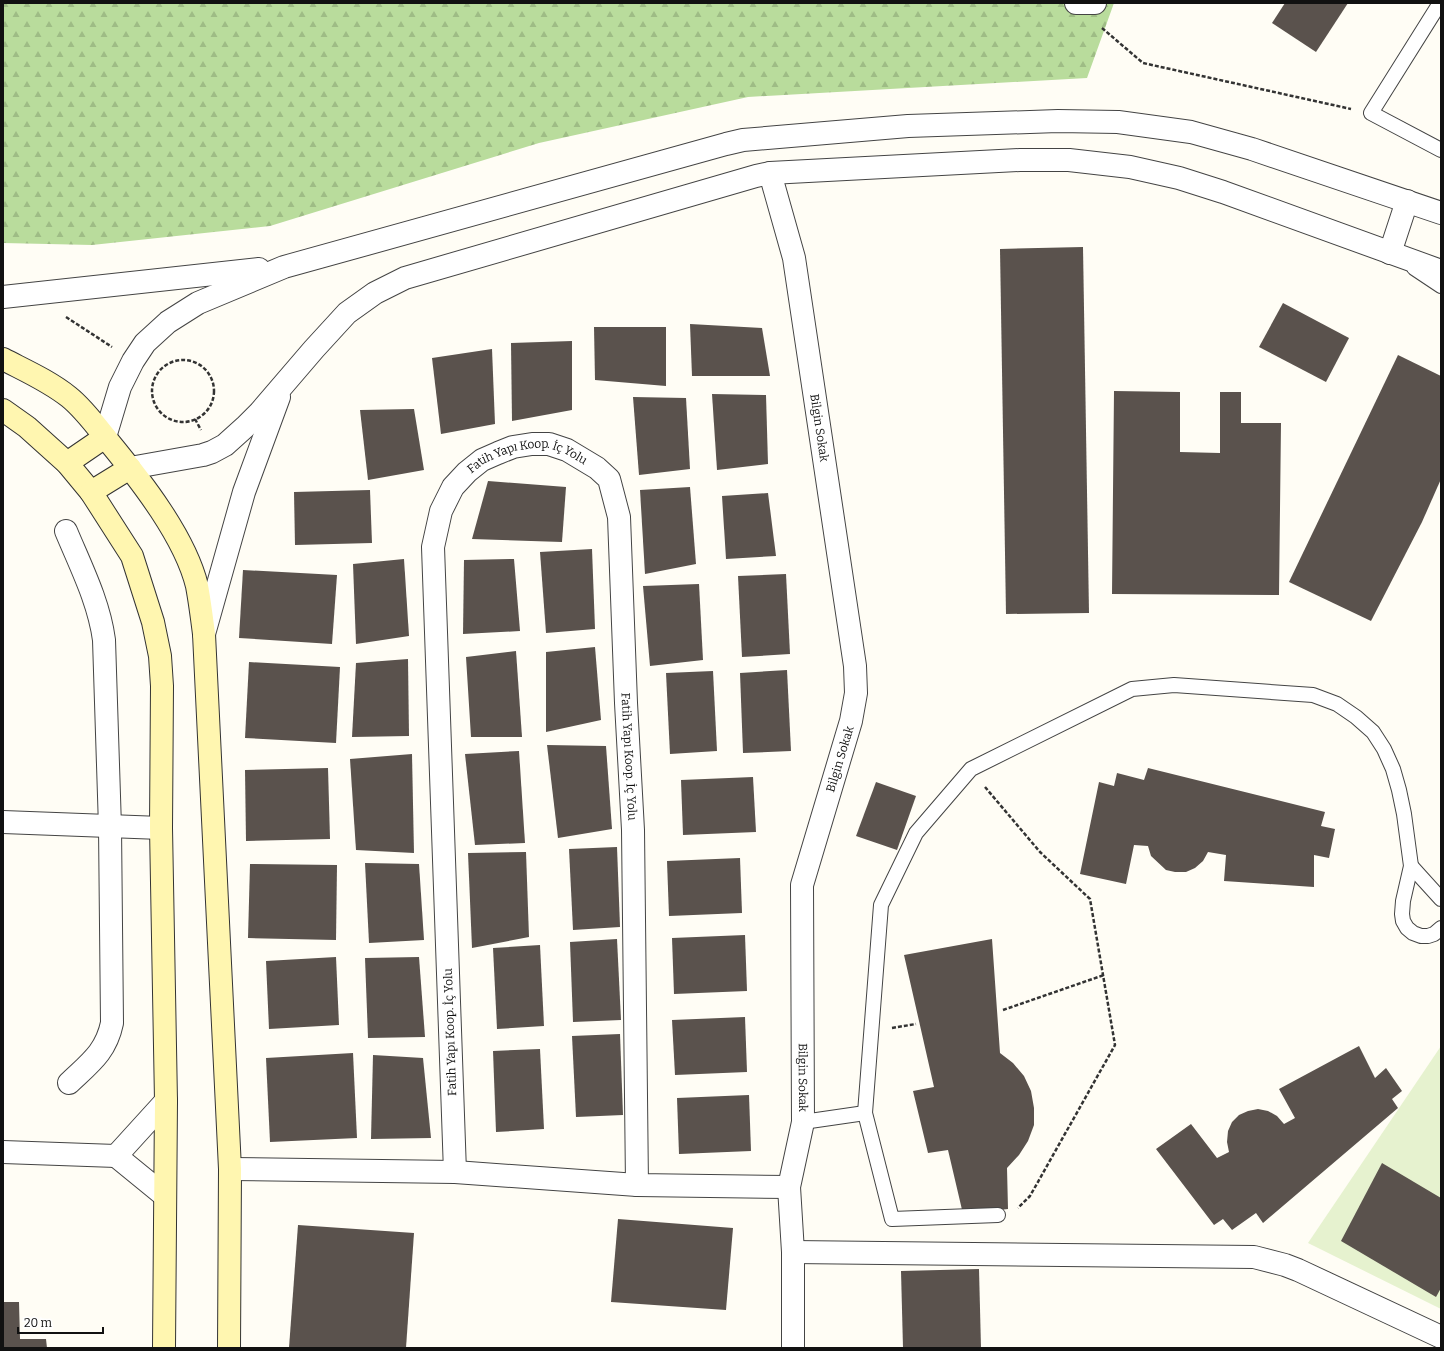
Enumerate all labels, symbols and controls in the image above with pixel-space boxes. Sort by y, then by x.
street label: Bilgin Sokak [807,393,831,463]
street label: Fatih Yapı Koop. İç Yolu [464,437,590,476]
street label: Fatih Yapı Koop. İç Yolu [619,692,639,821]
street label: Bilgin Sokak [823,724,857,794]
street label: Fatih Yapı Koop. İç Yolu [440,967,459,1096]
street label: Bilgin Sokak [796,1043,810,1112]
scale bar [18,1309,103,1335]
text: 20 m [24,1316,53,1330]

